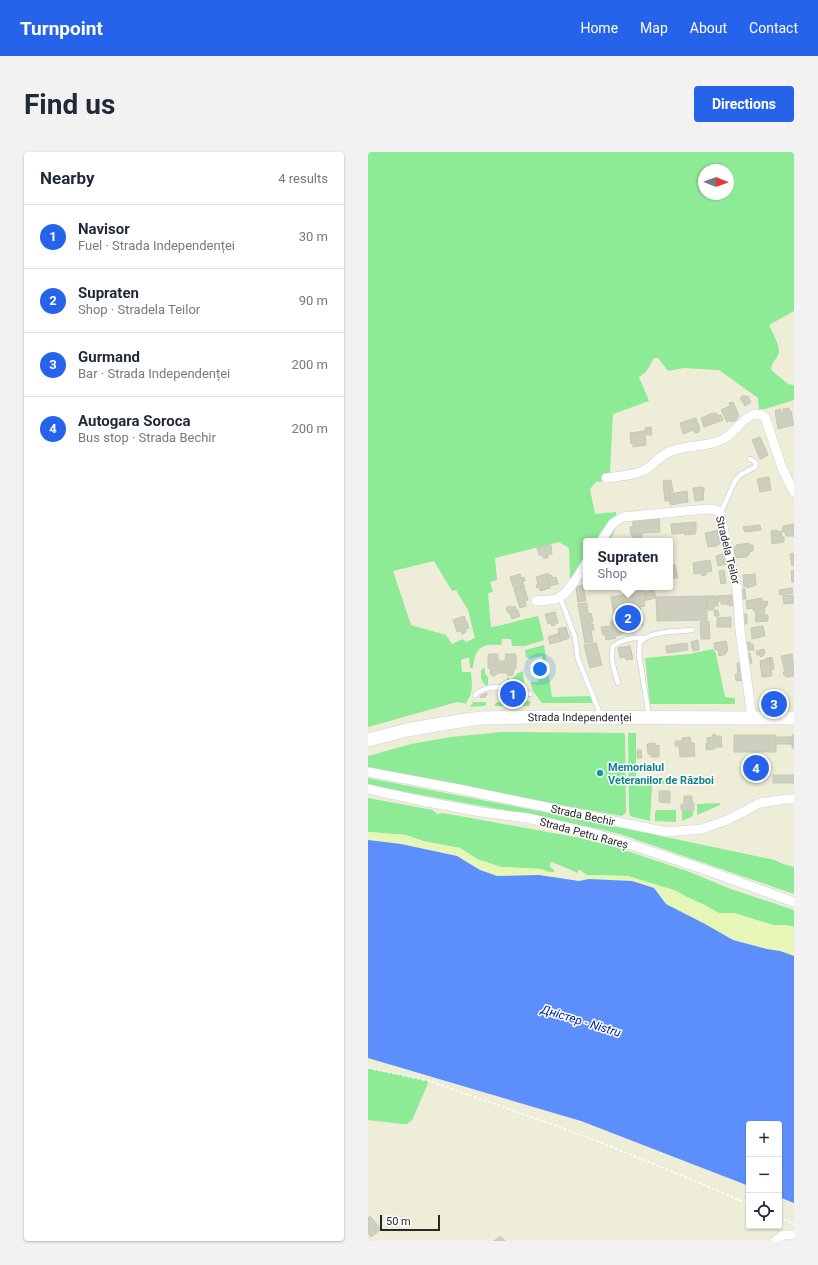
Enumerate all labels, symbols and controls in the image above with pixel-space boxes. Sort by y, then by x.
text: Turnpoint [20,17,103,40]
text: Home [580,20,618,36]
text: Map [640,20,668,36]
text: About [690,20,727,36]
text: Contact [749,20,798,36]
button: Directions [694,86,794,122]
text: Find us [24,88,115,121]
north arrow [698,164,734,200]
text: Nearby [40,168,95,188]
text: 4 results [278,171,328,186]
text: Navisor [78,220,130,238]
text: 1 [49,229,57,244]
text: 30 m [299,229,328,244]
text: Fuel · Strada Independenței [78,238,235,253]
text: Supraten [78,284,139,302]
text: 2 [49,293,57,308]
text: 90 m [299,293,328,308]
text: Shop · Stradela Teilor [78,302,200,317]
text: Gurmand [78,348,140,366]
text: 3 [49,357,57,372]
text: 200 m [291,357,328,372]
text: Bar · Strada Independenței [78,366,230,381]
text: Autogara Soroca [78,412,191,430]
text: 4 [49,421,57,436]
text: 200 m [291,421,328,436]
text: Bus stop · Strada Bechir [78,430,216,445]
street label: Stradela Teilor [713,515,742,586]
popup [583,538,673,590]
text: Supraten [598,548,658,566]
text: Shop [598,566,627,581]
pin: 2 [615,603,641,633]
your location [530,659,550,679]
pin: 1 [500,679,526,709]
pin: 3 [761,689,787,719]
street label: Strada Independenței [528,711,632,724]
pin: 4 [743,753,769,783]
place label: Memorialul Veteranilor de Război [608,761,714,787]
marker: Memorialul Veteranilor de Război [595,768,605,778]
street label: Strada Bechir [550,802,617,829]
street label: Strada Petru Rareș [538,815,630,852]
water label: Дністер - Nistru [538,1002,623,1040]
map controls [746,1121,782,1229]
button: + [746,1121,782,1157]
button: − [746,1157,782,1193]
button: locate [746,1193,782,1229]
scale bar [380,1213,440,1232]
text: 50 m [386,1215,411,1228]

